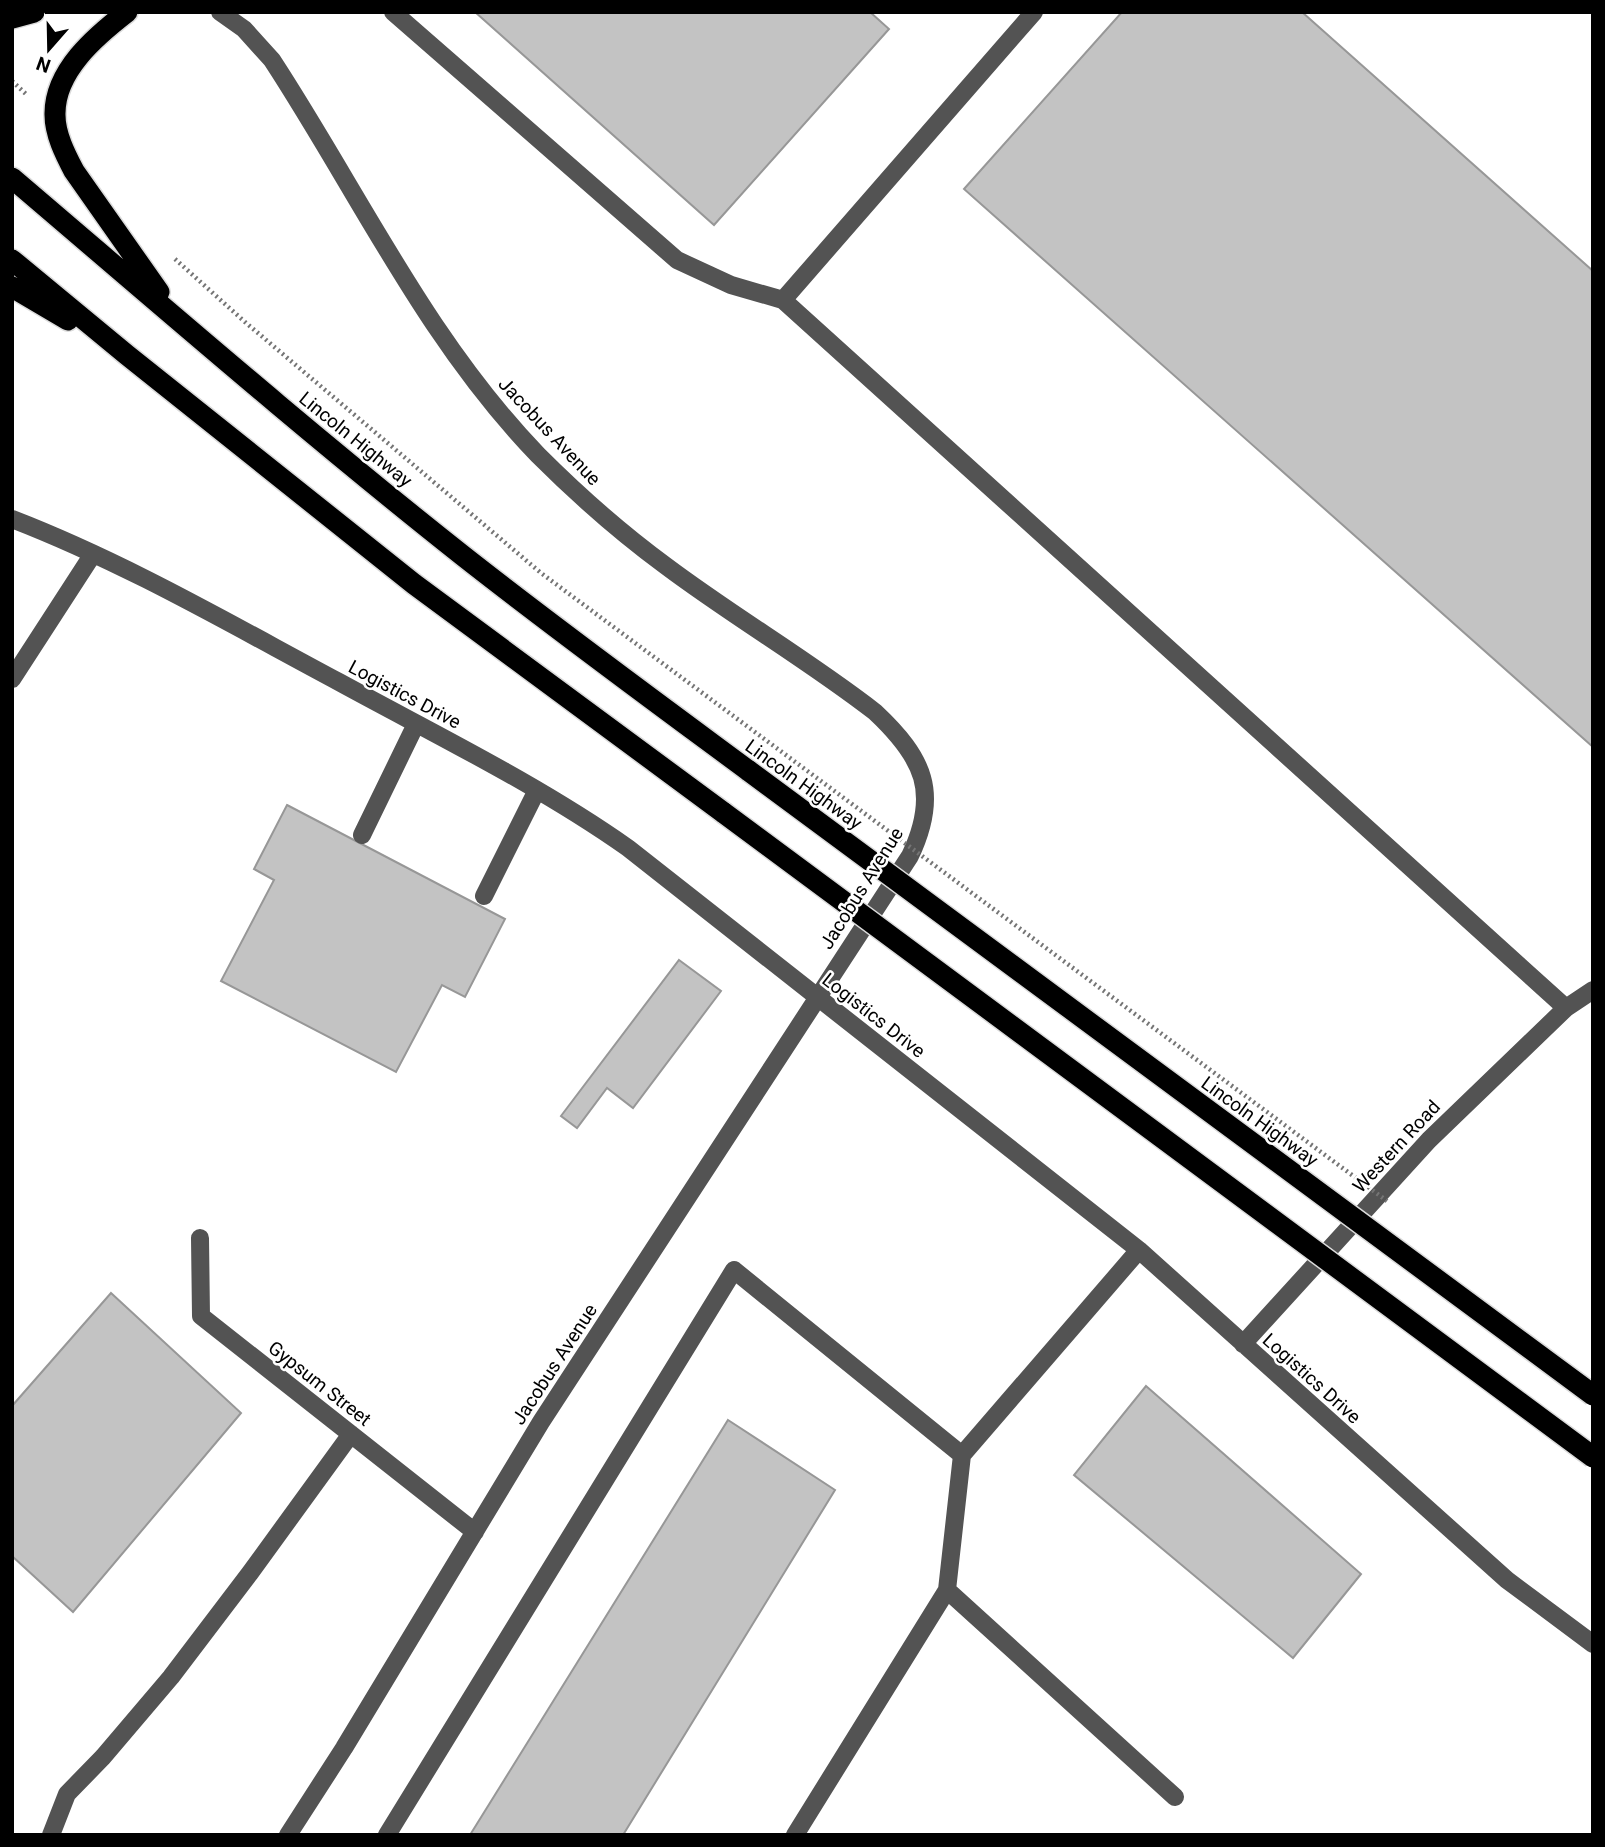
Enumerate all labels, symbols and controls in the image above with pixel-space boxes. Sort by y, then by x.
north arrow [14,14,84,84]
text: N [33,51,54,78]
street label: Jacobus Avenue [494,373,606,490]
street label: Lincoln Highway [295,387,417,492]
street label: Logistics Drive [345,655,465,734]
street label: Lincoln Highway [741,734,867,834]
street label: Jacobus Avenue [815,823,908,953]
street label: Logistics Drive [818,968,930,1063]
street label: Lincoln Highway [1197,1071,1323,1171]
street label: Western Road [1348,1095,1445,1197]
street label: Jacobus Avenue [507,1300,602,1429]
street label: Logistics Drive [1258,1328,1365,1428]
street label: Gypsum Street [264,1336,376,1431]

